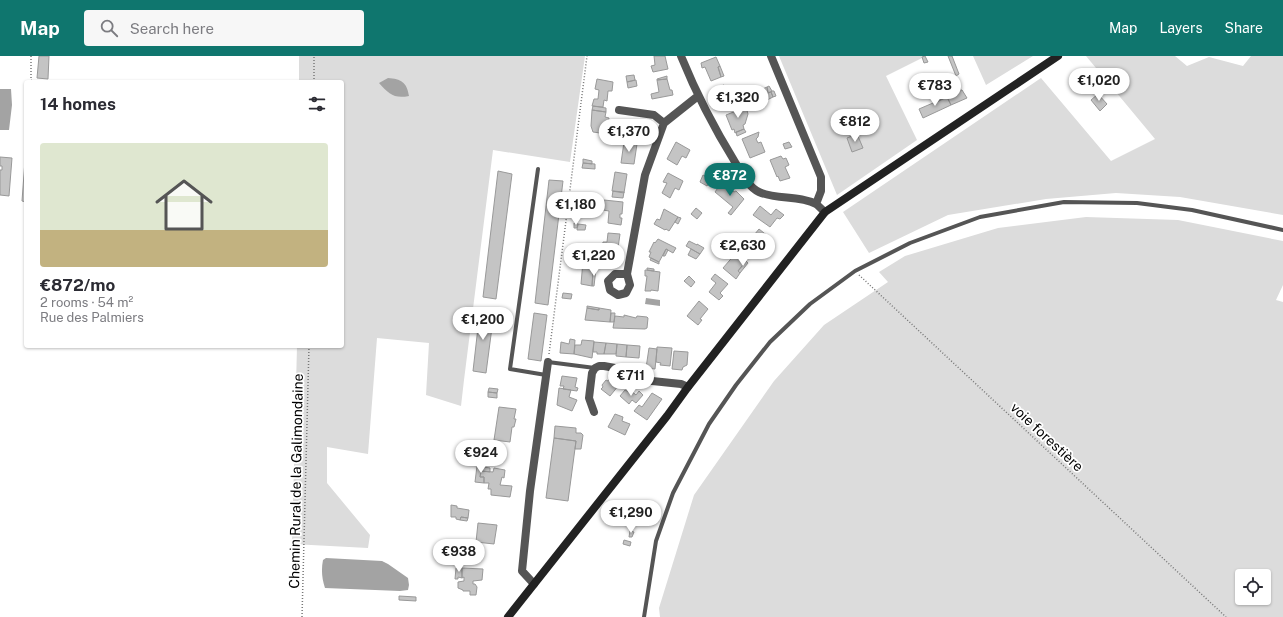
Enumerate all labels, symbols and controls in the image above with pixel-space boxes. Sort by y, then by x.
search box [84,10,364,46]
text: Map [20,17,60,39]
icon: search [98,17,120,39]
text: Search here [130,20,214,37]
text: Map [1109,20,1137,36]
text: Layers [1159,20,1203,36]
text: Share [1225,20,1263,36]
pin: €1,020 [1066,68,1132,102]
pin: €783 [911,73,959,107]
text: €1,020 [1078,73,1120,88]
text: €783 [918,78,952,93]
pin: €1,320 [705,85,771,119]
text: €1,320 [717,90,759,105]
icon: filters [306,93,328,115]
text: 14 homes [40,94,116,114]
pin: €812 [831,109,879,143]
text: €812 [839,114,871,129]
pin: €1,370 [596,119,662,153]
text: €1,370 [608,124,650,139]
pin: €872 [706,163,754,197]
text: €872 [713,168,747,183]
icon: home [148,169,220,241]
pin: €1,180 [543,192,609,226]
text: €1,180 [556,197,596,212]
pin: €2,630 [710,233,776,267]
text: €2,630 [720,238,766,253]
pin: €1,220 [561,243,627,277]
text: €1,220 [573,248,615,263]
text: €872/mo [40,275,115,295]
text: 2 rooms · 54 m² [40,295,133,310]
pin: €1,200 [450,307,516,341]
text: Rue des Palmiers [40,310,144,325]
text: €1,200 [462,312,504,327]
pin: €711 [607,363,655,397]
text: €711 [617,368,645,383]
street label: Chemin Rural de la Galimondaine [286,373,306,589]
street label: voie forestière [1007,399,1087,475]
pin: €924 [457,440,505,474]
text: €924 [464,445,498,460]
pin: €1,290 [598,500,664,534]
text: €1,290 [609,505,653,520]
pin: €938 [435,539,483,573]
text: €938 [442,544,476,559]
map controls [1235,569,1271,605]
button: locate [1235,569,1271,605]

